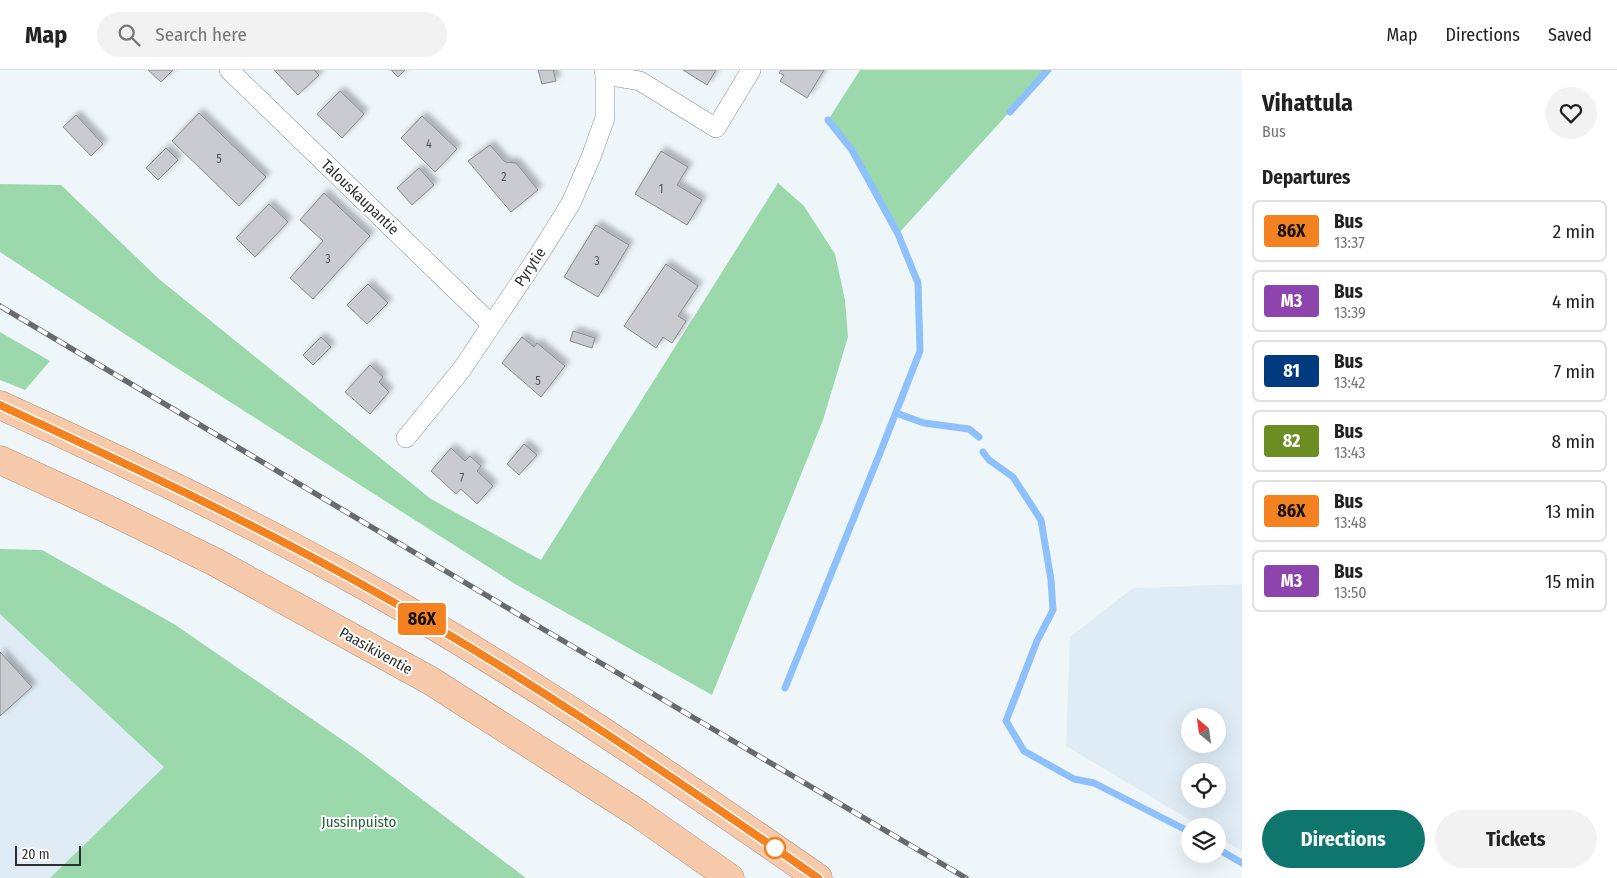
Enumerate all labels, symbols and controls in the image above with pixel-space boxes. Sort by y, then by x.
search box [97,12,447,57]
text: Map [25,21,67,49]
icon: search [115,21,143,49]
text: Search here [155,23,247,46]
text: Map [1386,24,1418,46]
text: Directions [1446,24,1520,46]
text: Saved [1548,24,1592,46]
button: heart [1545,87,1597,139]
text: Vihattula [1262,89,1353,117]
text: Bus [1262,122,1286,141]
house number: 4 [426,137,432,151]
house number: 5 [216,152,222,166]
street label: Talouskaupantie [318,156,402,238]
text: Departures [1262,166,1350,189]
house number: 2 [501,170,507,184]
house number: 1 [659,182,663,196]
text: Bus [1334,210,1363,233]
text: 86X [1277,220,1306,242]
text: 2 min [1553,220,1595,243]
text: 13:37 [1334,233,1365,252]
street label: Pyrytie [511,244,549,290]
house number: 3 [325,252,331,266]
house number: 3 [594,254,600,268]
text: Bus [1334,280,1363,303]
text: M3 [1281,290,1302,312]
text: 4 min [1552,290,1595,313]
text: 13:39 [1334,303,1366,322]
text: Bus [1334,350,1363,373]
text: 81 [1283,360,1300,382]
text: 7 min [1553,360,1595,383]
text: 13:42 [1334,373,1365,392]
house number: 5 [535,374,541,388]
text: Bus [1334,420,1363,443]
text: 82 [1283,430,1300,452]
text: 8 min [1552,430,1595,453]
text: 13:43 [1334,443,1366,462]
house number: 7 [460,471,465,485]
text: Bus [1334,490,1363,513]
text: 86X [1277,500,1306,522]
text: 13 min [1545,500,1595,523]
text: 13:48 [1334,513,1367,532]
text: Bus [1334,560,1363,583]
text: M3 [1281,570,1302,592]
text: 15 min [1545,570,1595,593]
text: 13:50 [1334,583,1367,602]
line badge: 86X [393,603,451,635]
text: 86X [408,608,436,630]
street label: Paasikiventie [336,624,416,678]
north arrow [1181,708,1226,752]
map controls [1181,708,1226,863]
button: locate [1181,763,1226,808]
button: Directions [1262,810,1425,868]
button: Tickets [1435,810,1597,868]
park label: Jussinpuisto [322,813,397,831]
button: layers [1181,818,1226,863]
unlabelled marker [764,837,786,859]
scale bar [15,843,81,866]
text: 20 m [22,846,50,863]

